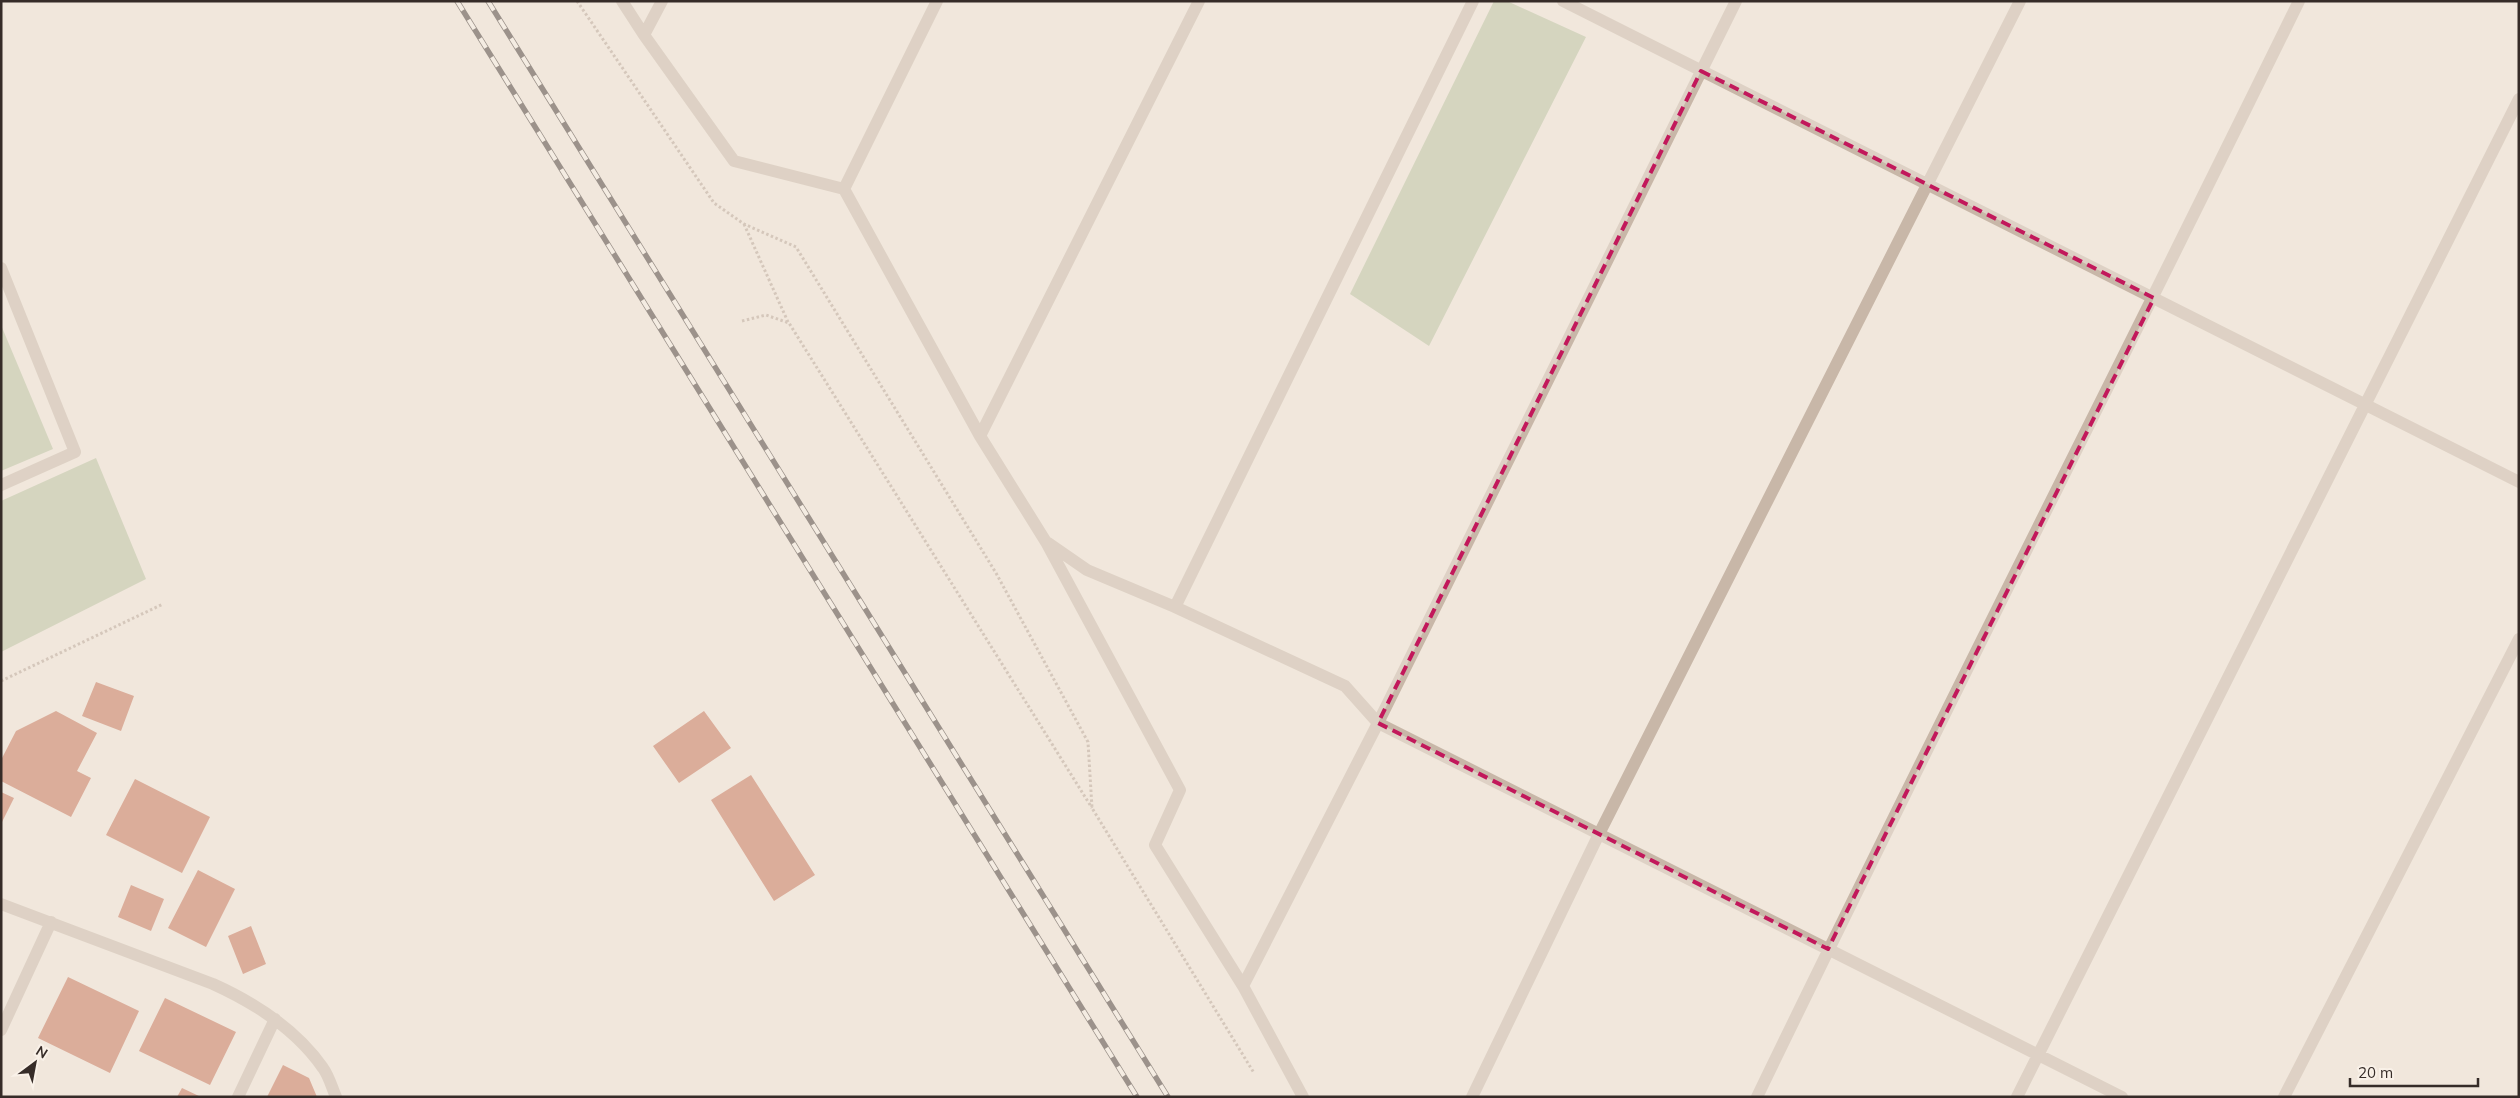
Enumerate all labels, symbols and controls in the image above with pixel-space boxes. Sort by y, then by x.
north arrow [10,1038,60,1088]
text: N [33,1042,51,1062]
scale bar [2350,1056,2478,1088]
text: 20 m [2358,1063,2393,1082]

